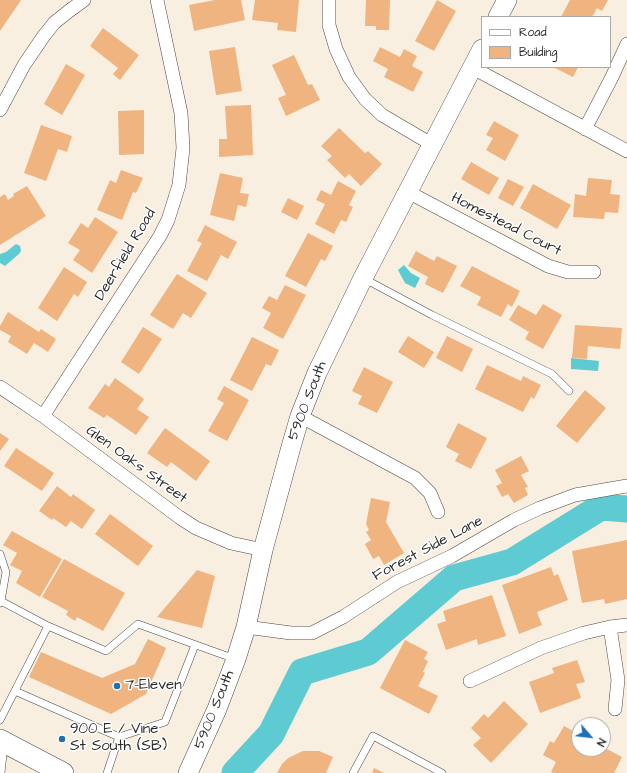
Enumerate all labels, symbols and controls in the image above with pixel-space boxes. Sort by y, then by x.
legend [481,16,611,68]
text: Road [519,24,547,41]
text: Building [519,44,557,61]
street label: Homestead Court [448,189,564,261]
street label: Deerfield Road [91,206,161,304]
street label: 5900 South [285,359,331,443]
street label: Glen Oaks Street [82,422,190,508]
street label: Forest Side Lane [370,512,486,586]
street label: 5900 South [191,668,239,752]
place label: 7-Eleven [125,677,182,695]
marker: 7-Eleven [112,681,122,691]
north arrow [571,717,611,757]
place label: 900 E / Vine St South (SB) [70,721,167,756]
marker: 900 E / Vine St South (SB) [57,734,67,744]
text: N [593,736,609,749]

